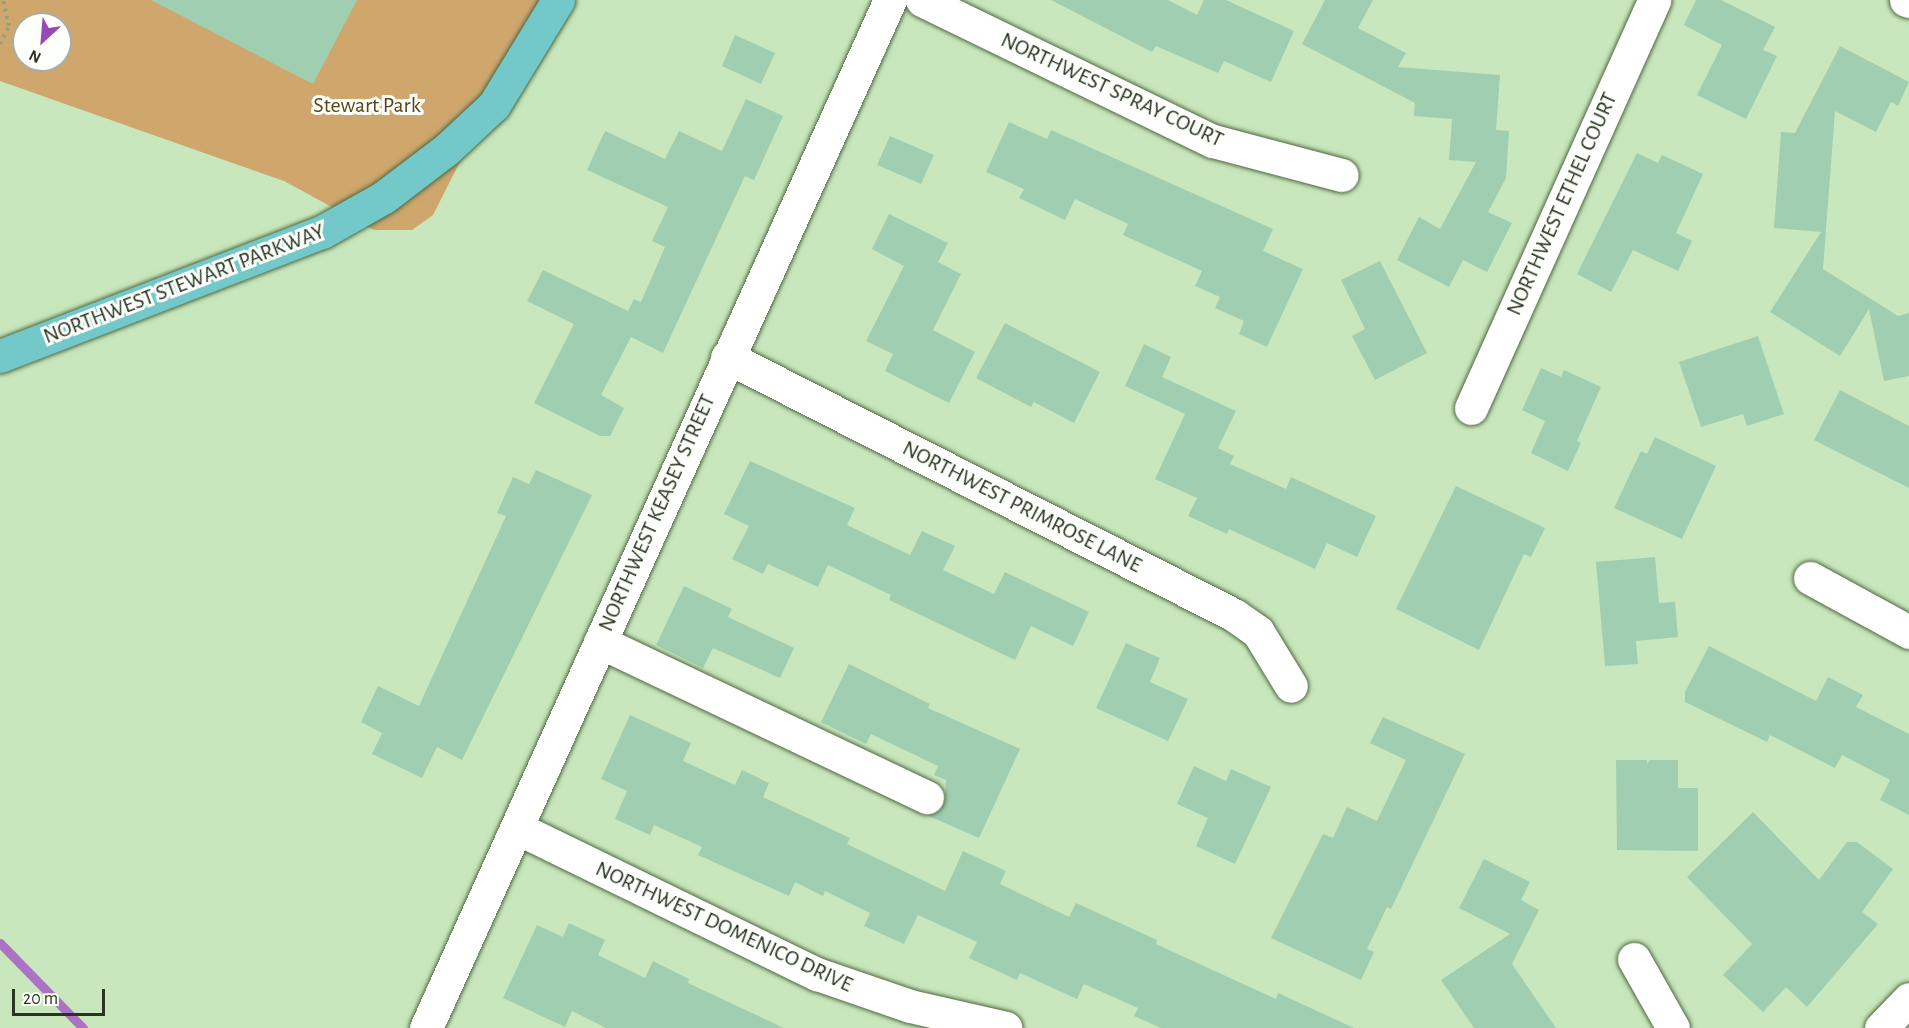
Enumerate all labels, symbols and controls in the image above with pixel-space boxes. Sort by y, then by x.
north arrow [12,12,72,72]
street label: NORTHWEST SPRAY COURT [997,27,1227,153]
text: N [26,47,43,66]
street label: NORTHWEST ETHEL COURT [1501,88,1623,320]
park label: Stewart Park [313,93,421,119]
street label: NORTHWEST STEWART PARKWAY [40,218,328,350]
street label: NORTHWEST KEASEY STREET [593,390,721,636]
street label: NORTHWEST PRIMROSE LANE [898,435,1146,579]
street label: NORTHWEST DOMENICO DRIVE [591,856,857,998]
scale bar [15,977,108,1015]
text: 20 m [23,990,58,1008]

